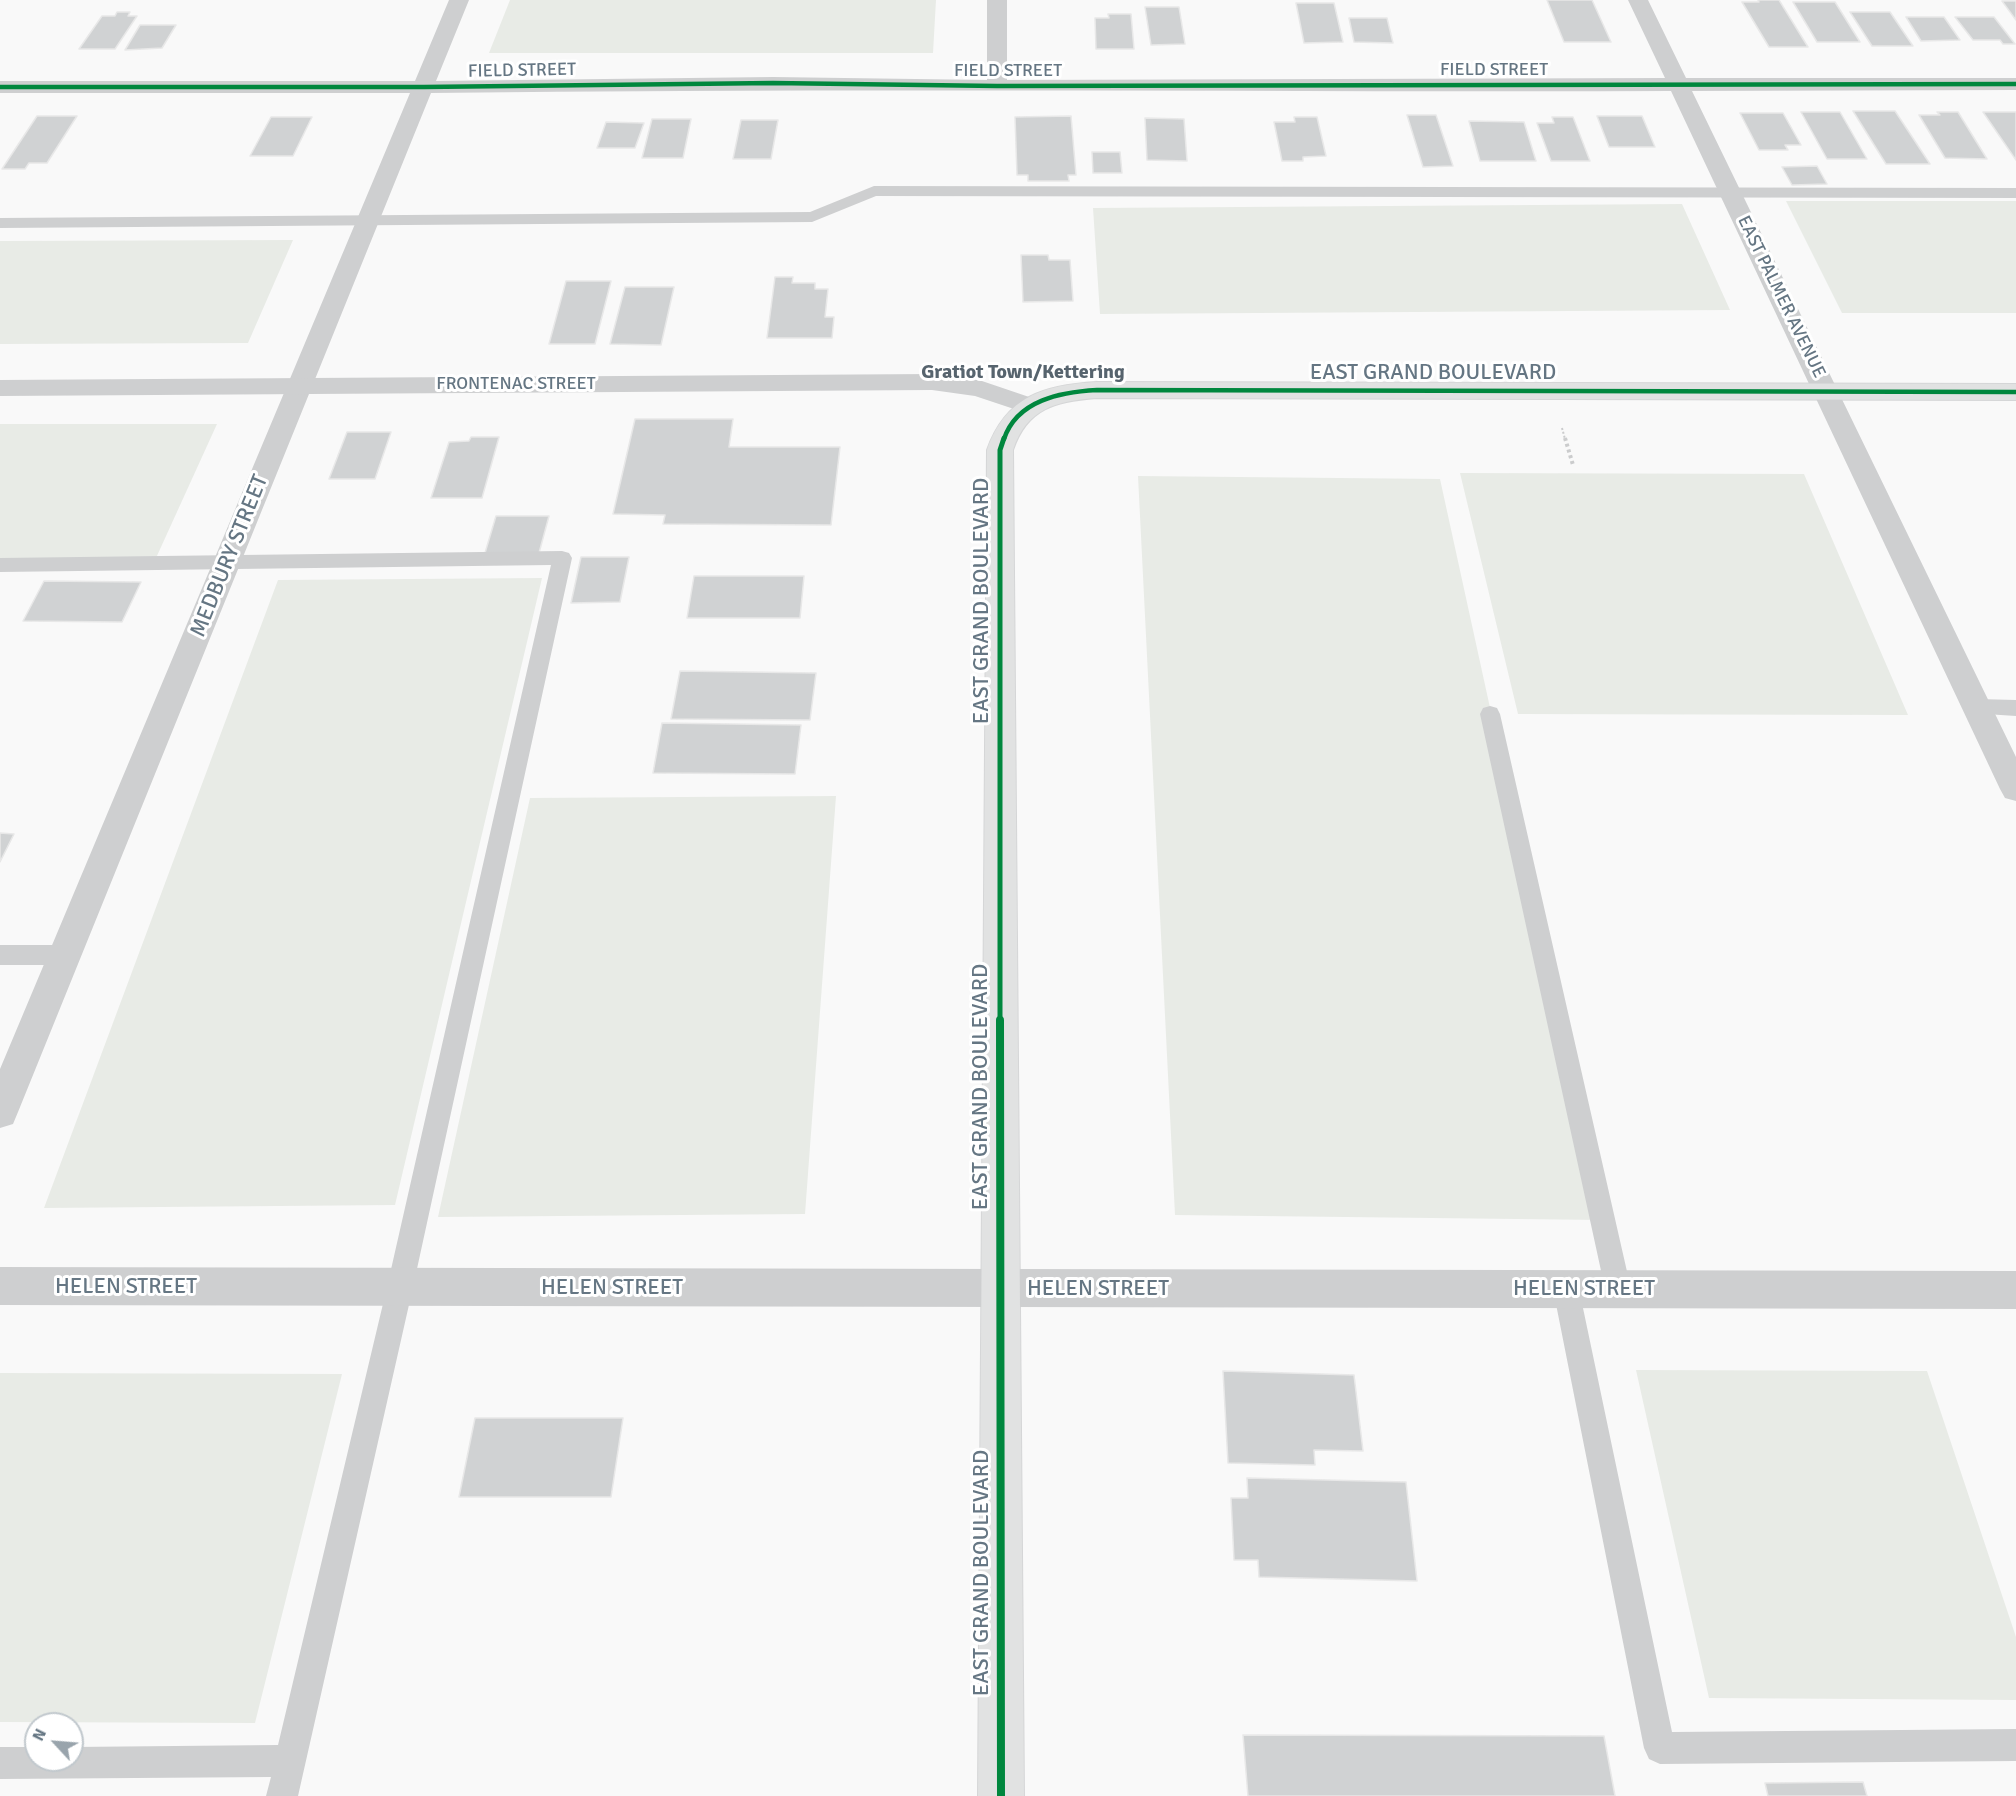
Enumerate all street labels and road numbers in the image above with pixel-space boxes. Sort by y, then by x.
street label: FIELD STREET [468,59,576,83]
street label: FIELD STREET [1440,59,1548,81]
street label: FIELD STREET [954,60,1062,82]
street label: EAST PALMER AVENUE [1732,213,1830,381]
street label: EAST GRAND BOULEVARD [1310,360,1556,386]
street label: FRONTENAC STREET [436,373,596,395]
street label: MEDBURY STREET [185,471,275,641]
street label: EAST GRAND BOULEVARD [969,478,995,724]
street label: EAST GRAND BOULEVARD [968,964,994,1210]
street label: HELEN STREET [55,1274,197,1300]
street label: HELEN STREET [541,1275,683,1301]
street label: HELEN STREET [1027,1276,1169,1302]
street label: HELEN STREET [1513,1276,1655,1302]
street label: EAST GRAND BOULEVARD [969,1450,995,1696]

